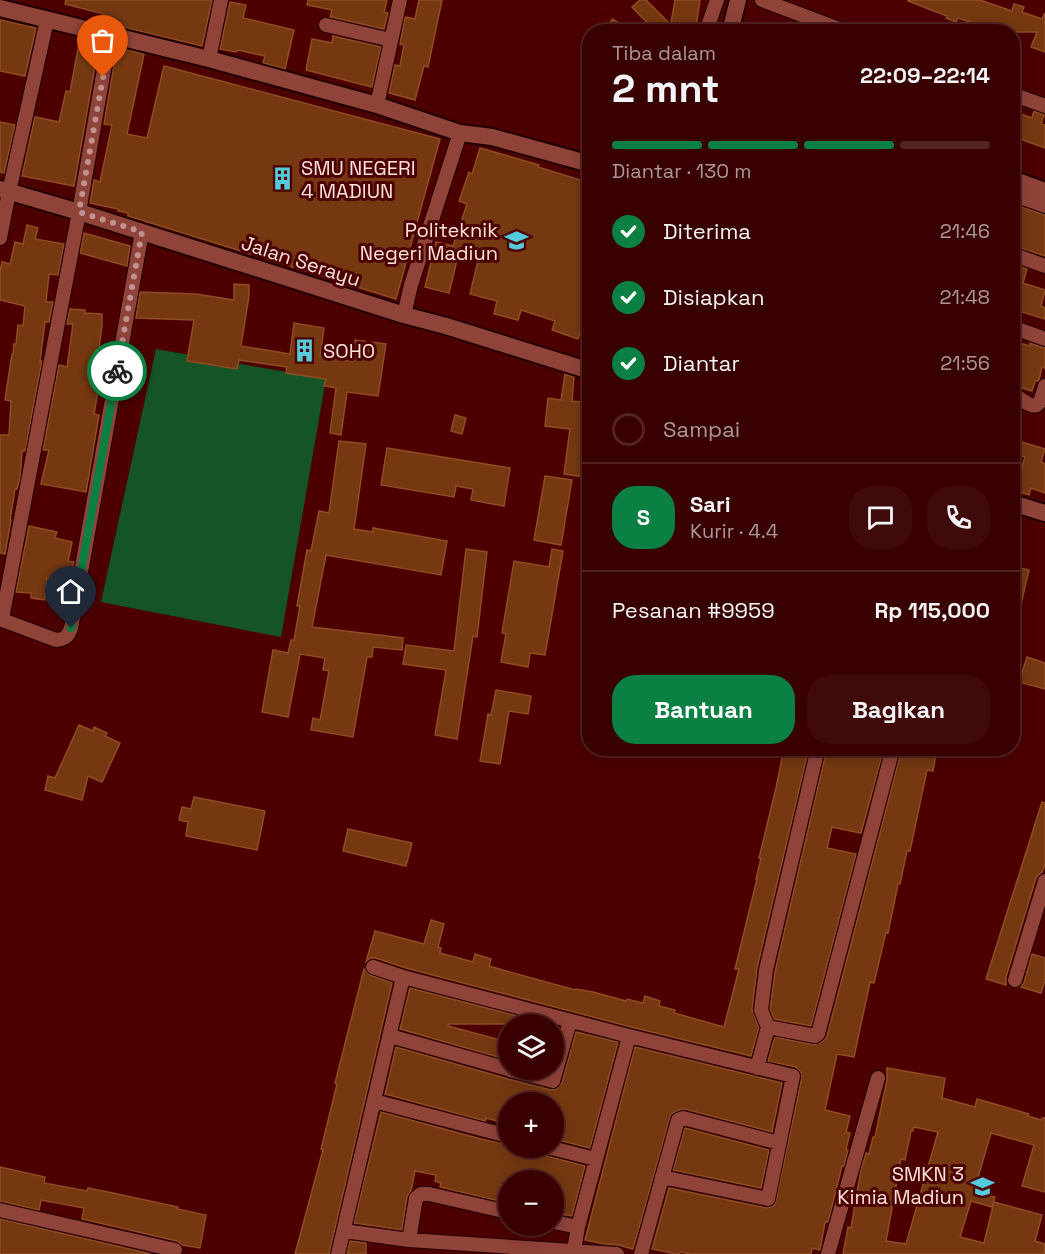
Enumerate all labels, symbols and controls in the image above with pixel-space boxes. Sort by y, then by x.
pin [77,15,128,77]
icon: bag [86,24,119,57]
text: Tiba dalam [612,40,716,66]
text: 22:09–22:14 [860,61,990,89]
text: 2 mnt [612,64,720,113]
place label: SMU NEGERI 4 MADIUN [301,155,416,204]
text: Diantar · 130 m [612,158,751,184]
building icon: SMU NEGERI 4 MADIUN [270,166,296,192]
icon: check [612,215,645,248]
place label: Politeknik Negeri Madiun [360,217,498,266]
text: Diterima [663,217,751,245]
text: 21:46 [940,218,990,244]
school or university icon: Politeknik Negeri Madiun [503,228,529,254]
street label: Jalan Serayu [238,230,364,292]
icon: check [612,281,645,314]
text: Disiapkan [663,283,765,311]
text: 21:48 [940,284,990,310]
building icon: SOHO [292,338,318,364]
place label: SOHO [323,338,375,364]
courier [87,341,147,401]
icon: check [612,347,645,380]
text: Diantar [663,349,740,377]
text: 21:56 [940,350,990,376]
icon: bike [101,355,134,388]
text: Sampai [663,415,740,443]
button: chat [849,486,912,549]
button: phone [927,486,990,549]
text: Sari [690,490,731,518]
text: S [637,503,650,531]
text: Kurir · 4.4 [690,518,778,544]
pin [45,566,96,628]
icon: home [54,575,87,608]
text: Pesanan #9959 [612,596,775,624]
text: Rp 115,000 [874,596,990,624]
button: Bantuan [612,675,795,744]
button: Bagikan [807,675,990,744]
map controls [498,1014,564,1236]
button: layers [498,1014,564,1080]
button: + [498,1092,564,1158]
place label: SMKN 3 Kimia Madiun [837,1161,964,1210]
button: − [498,1170,564,1236]
school or university icon: SMKN 3 Kimia Madiun [969,1173,995,1199]

